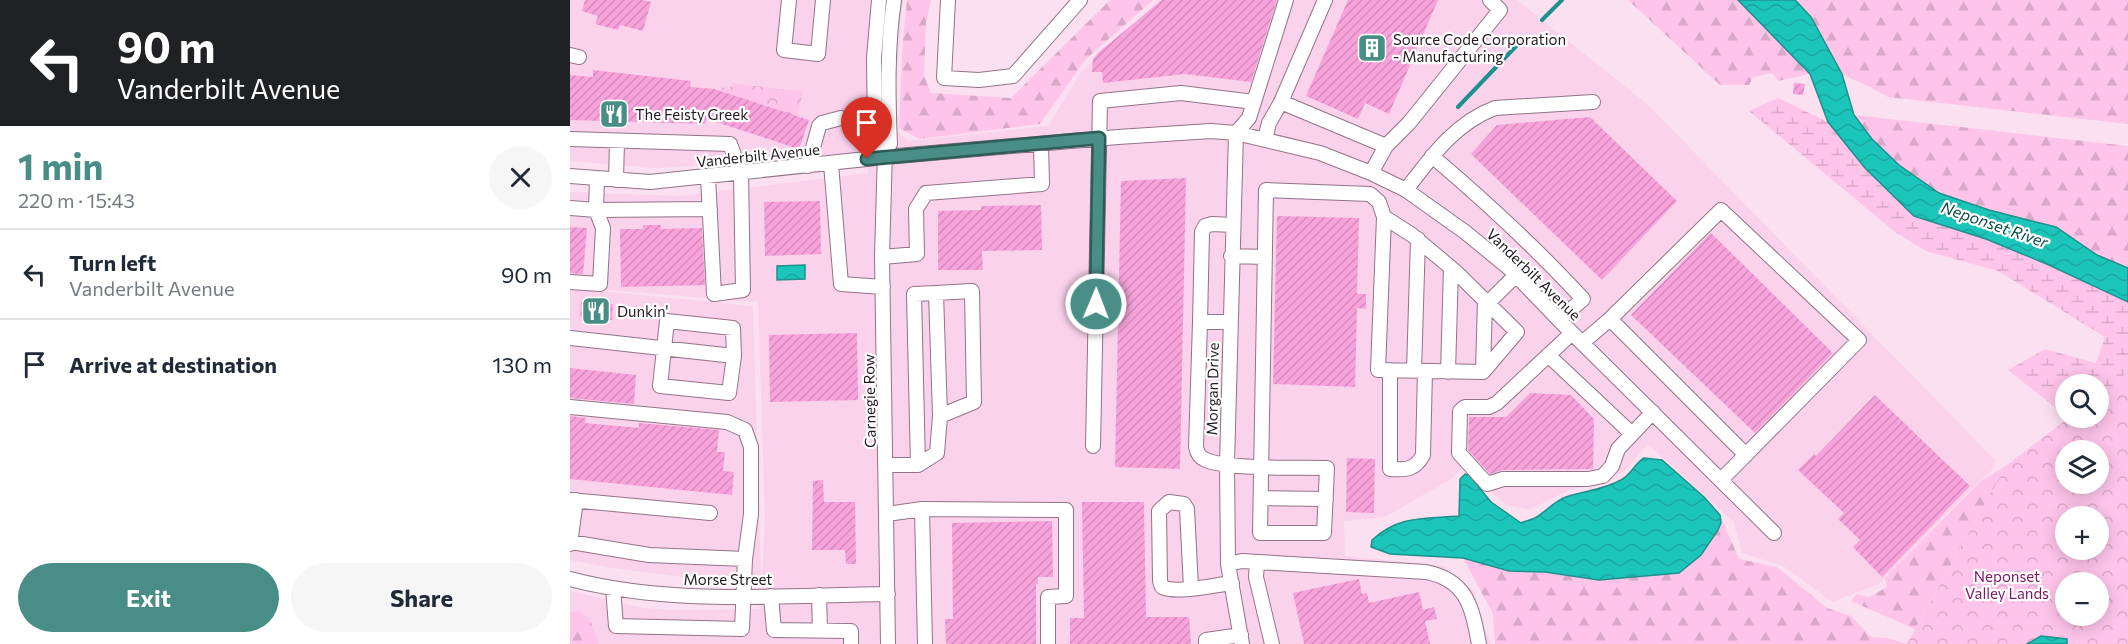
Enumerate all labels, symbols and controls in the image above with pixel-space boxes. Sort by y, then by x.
text: 90 m [117,20,216,72]
icon: left [18,24,96,102]
place label: Source Code Corporation - Manufacturing [1393,30,1566,65]
building icon: Source Code Corporation - Manufacturing [1356,32,1388,64]
text: Vanderbilt Avenue [117,72,340,105]
pin [841,97,892,159]
restaurant icon: The Feisty Greek [598,98,630,130]
place label: The Feisty Greek [635,105,748,123]
icon: arrive [850,106,883,139]
street label: Vanderbilt Avenue [695,140,821,170]
text: 1 min [18,143,103,187]
button: close [489,146,552,209]
text: 220 m · 15:43 [18,188,135,212]
water label: Neponset River [1939,197,2051,251]
street label: Vanderbilt Avenue [1483,224,1585,324]
text: Turn left [69,249,156,276]
icon: left [18,258,51,291]
text: 90 m [501,261,552,288]
position arrow [1064,272,1128,336]
text: Vanderbilt Avenue [69,276,234,300]
restaurant icon: Dunkin' [580,295,612,327]
place label: Dunkin' [617,302,669,320]
street label: Morgan Drive [1202,342,1222,436]
icon: arrive [18,348,51,381]
text: Arrive at destination [69,351,277,378]
text: 130 m [492,351,552,378]
street label: Carnegie Row [859,354,879,448]
map controls [2055,374,2109,626]
button: search [2055,374,2109,428]
button: layers [2055,440,2109,494]
button: + [2055,506,2109,560]
button: Exit [18,563,279,632]
button: Share [291,563,552,632]
park label: Neponset Valley Lands [1965,567,2049,602]
street label: Morse Street [683,570,773,588]
button: − [2055,572,2109,626]

